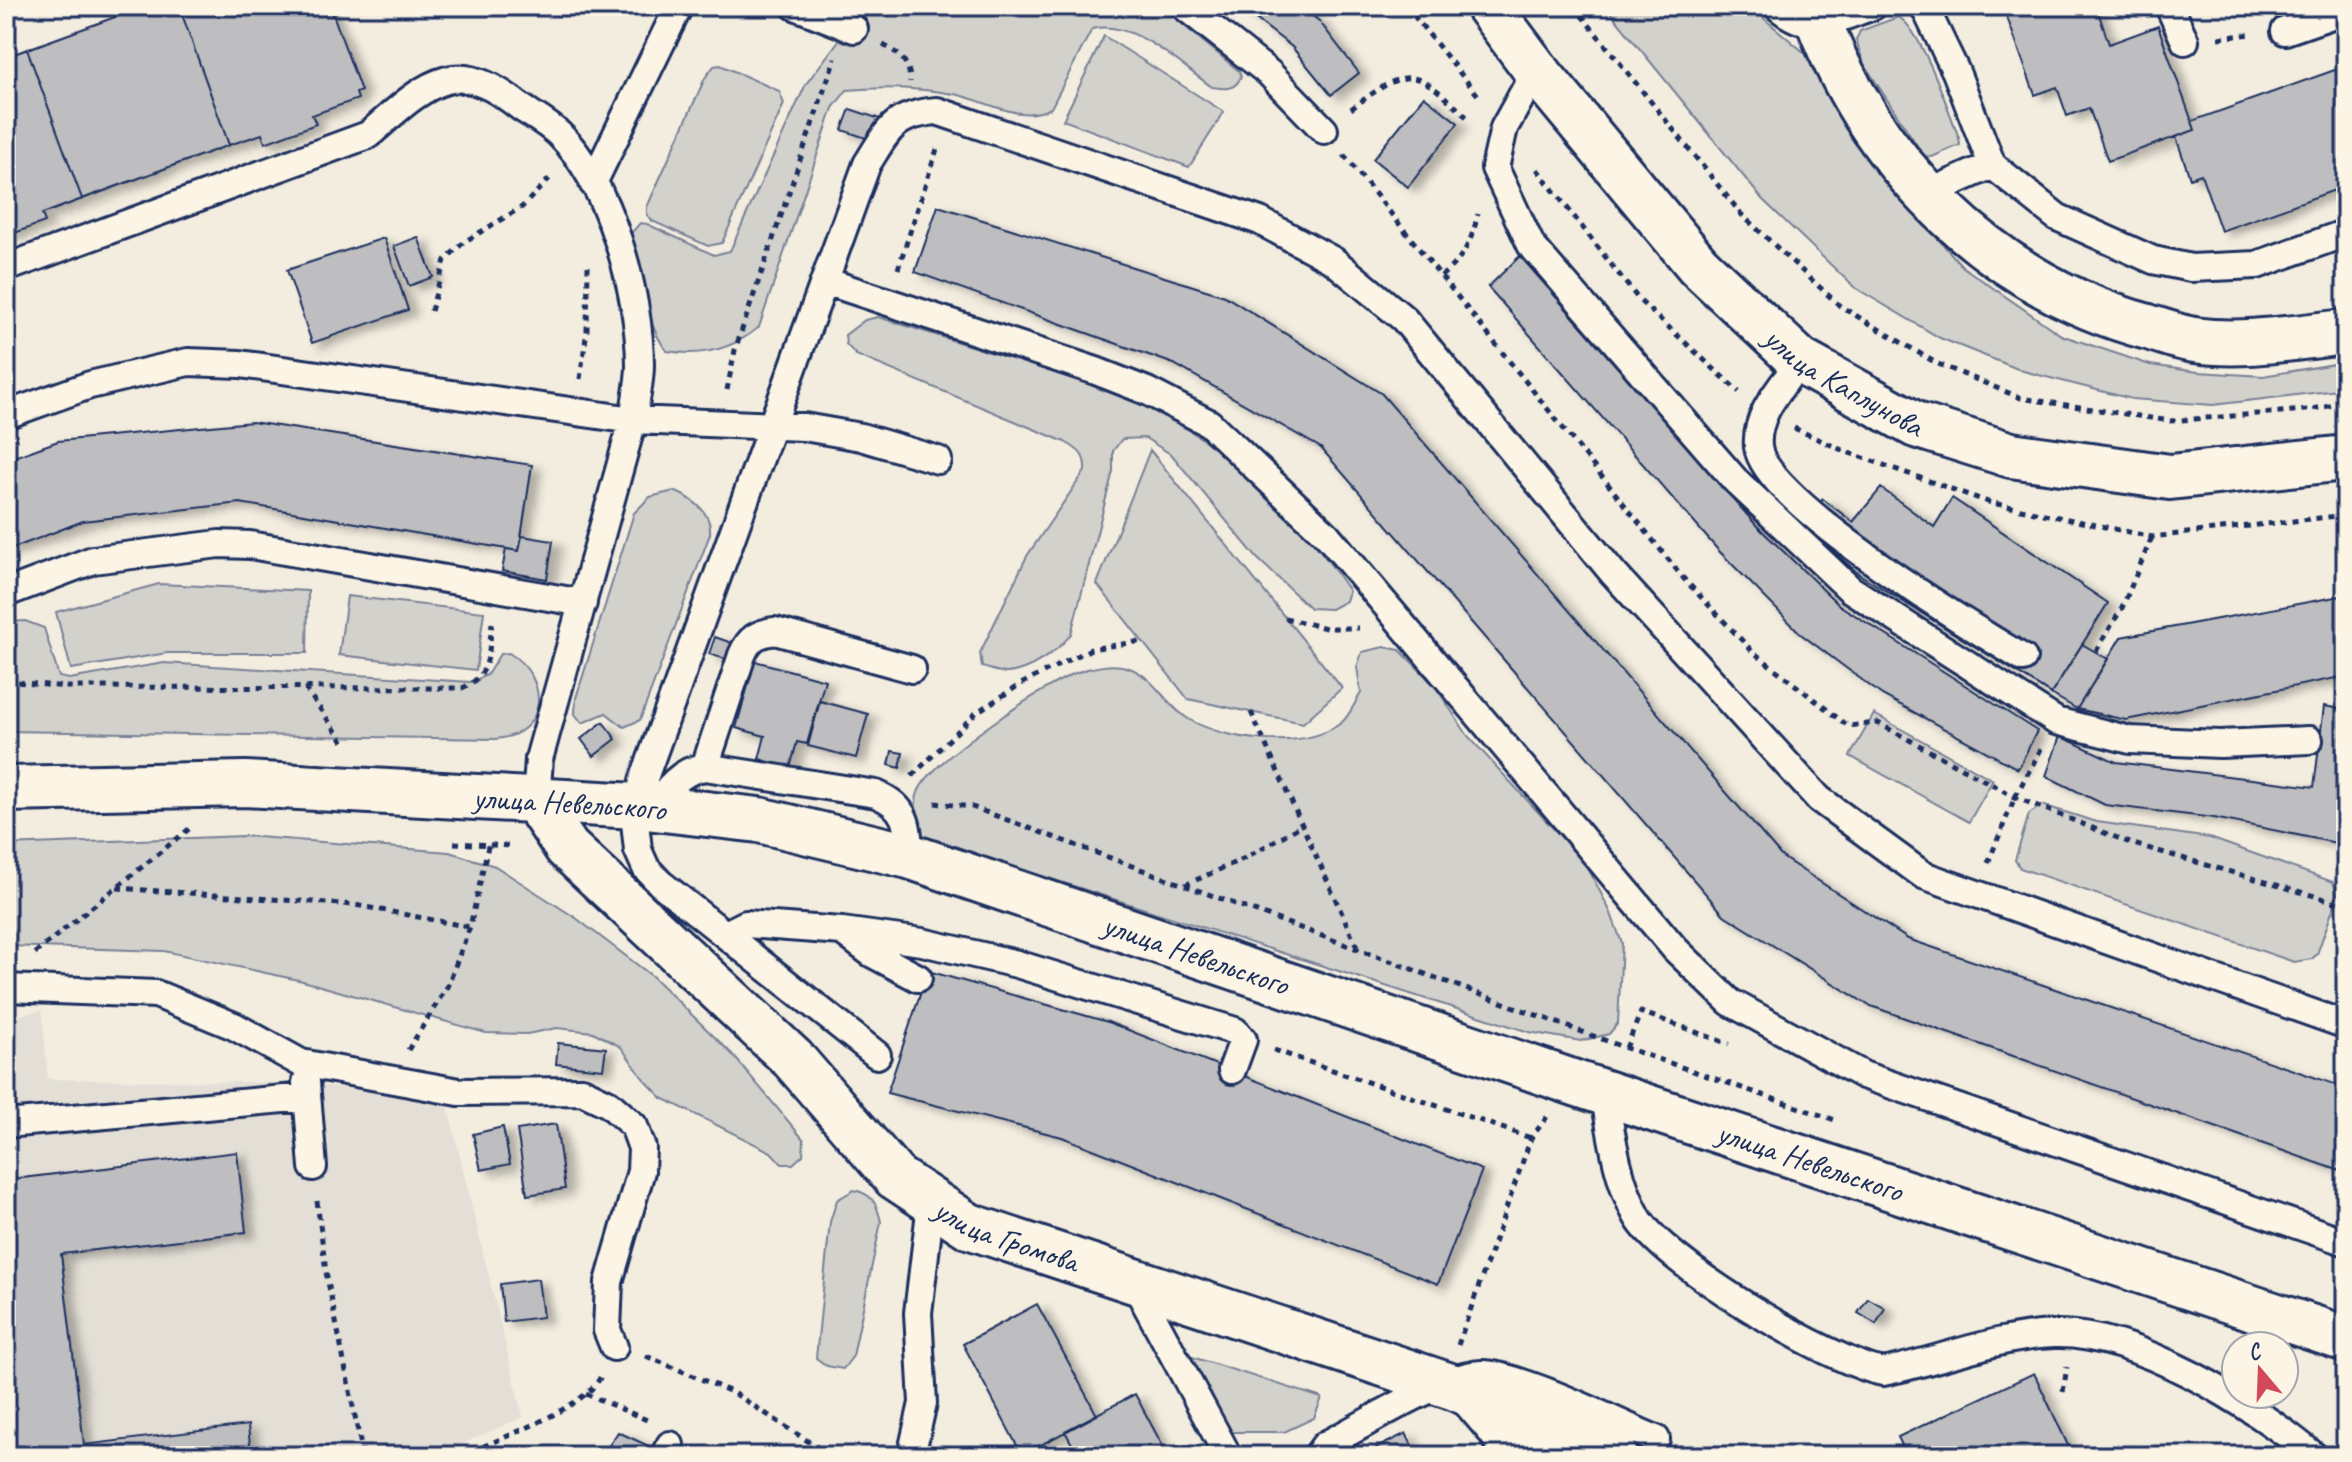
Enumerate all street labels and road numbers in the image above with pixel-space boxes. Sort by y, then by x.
street label: улица Каплунова [1754,316,1933,447]
street label: улица Невельского [470,776,670,830]
street label: улица Невельского [1096,903,1296,1005]
street label: улица Невельского [1710,1111,1910,1211]
street label: улица Громова [925,1187,1087,1282]

